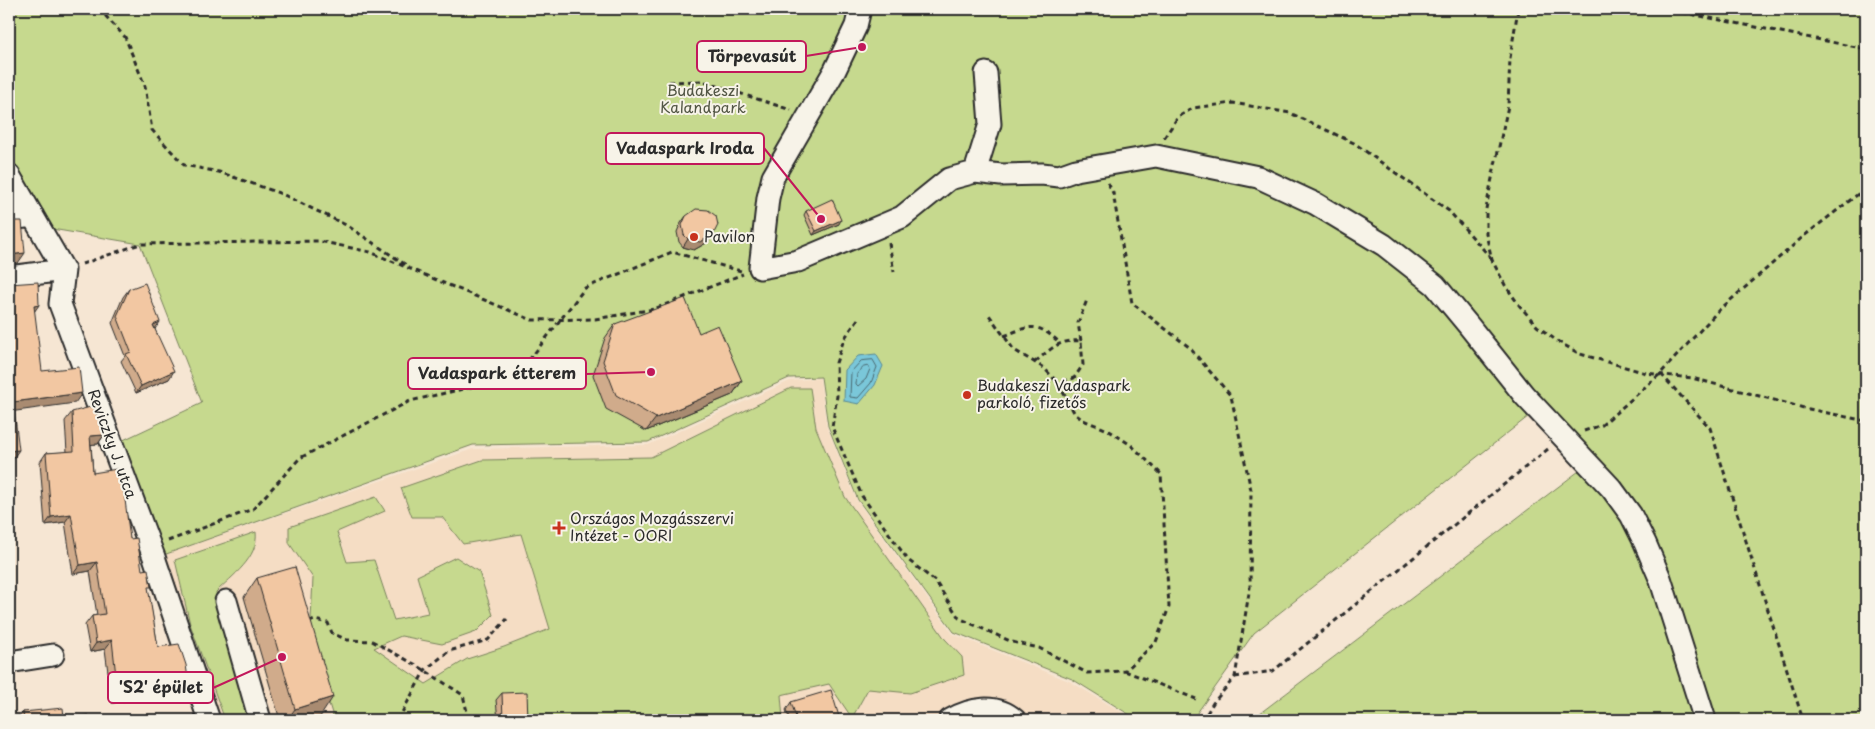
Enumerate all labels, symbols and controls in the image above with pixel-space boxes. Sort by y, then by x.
callout: Törpevasút [697,41,806,72]
text: Törpevasút [707,43,797,67]
park label: Budakeszi Kalandpark [660,78,746,118]
callout: Vadaspark Iroda [606,133,764,164]
text: Vadaspark Iroda [616,135,755,159]
place label: Pavilon [704,224,755,247]
marker: Pavilon [688,231,700,243]
callout: Vadaspark étterem [408,358,586,389]
text: Vadaspark étterem [418,360,576,384]
place label: Budakeszi Vadaspark parkoló, fizetős [977,373,1130,413]
street label: Reviczky J. utca [83,385,144,502]
marker: Budakeszi Vadaspark parkoló, fizetős [961,389,973,401]
place label: Országos Mozgásszervi Intézet - OORI [570,506,734,546]
marker: Országos Mozgásszervi Intézet - OORI [552,521,566,535]
callout: 'S2' épület [108,672,213,703]
text: 'S2' épület [119,674,204,698]

